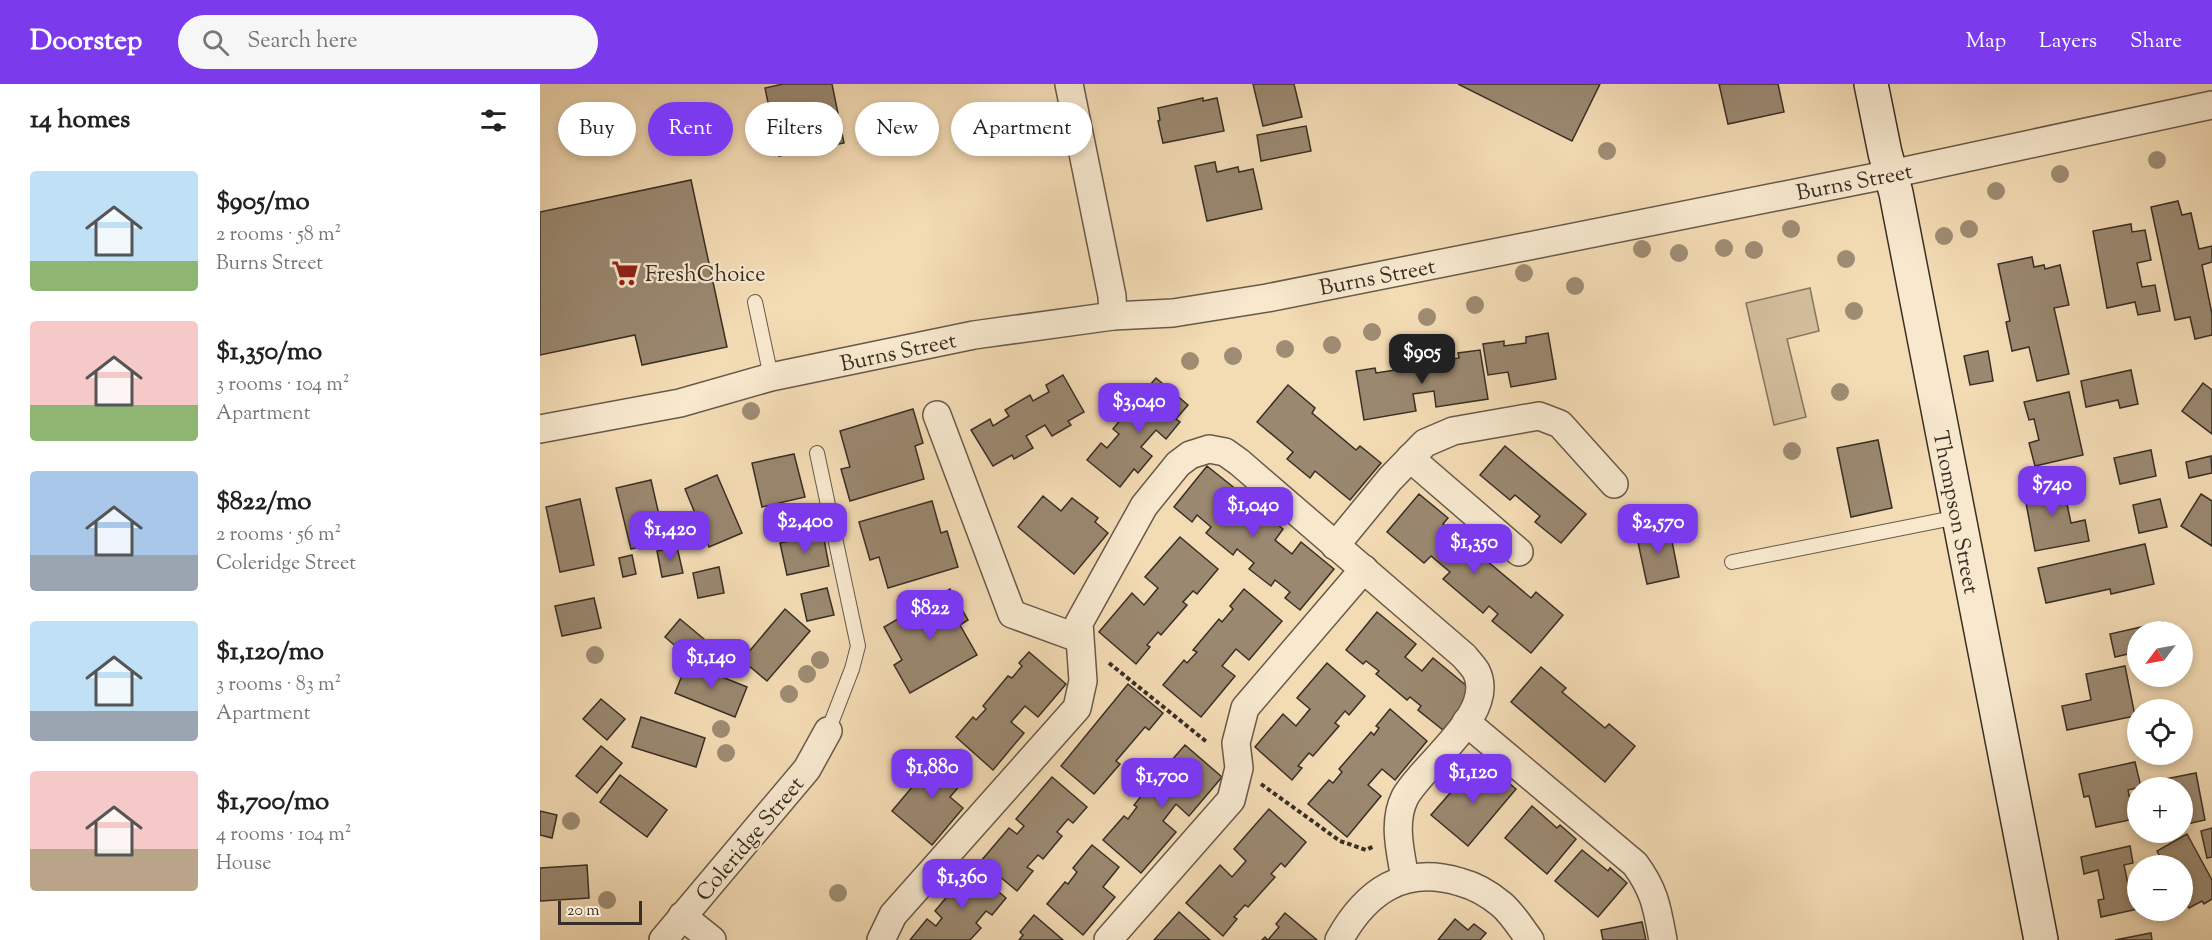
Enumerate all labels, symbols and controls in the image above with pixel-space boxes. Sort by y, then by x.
search box [178,15,598,69]
text: Doorstep [30,22,142,62]
icon: search [199,26,232,59]
text: Search here [247,26,358,58]
text: Map [1966,27,2006,57]
text: Layers [2039,27,2097,57]
text: Share [2130,27,2182,57]
text: 14 homes [30,102,130,139]
chip: Buy [558,102,636,156]
chip: Rent [648,102,733,156]
chip: Filters [745,102,843,156]
chip: New [855,102,939,156]
chip: Apartment [951,102,1092,156]
icon: filters [477,104,510,137]
street label: Burns Street [1794,157,1916,211]
text: $905/mo [216,184,310,221]
icon: home [78,195,150,267]
text: 2 rooms · 58 m² [216,221,341,250]
text: Burns Street [216,250,323,279]
street label: Burns Street [1317,252,1439,306]
supermarket icon: FreshChoice [610,258,640,288]
place label: FreshChoice [645,260,766,292]
street label: Burns Street [838,326,960,382]
text: $1,350/mo [216,334,322,371]
pin: $905 [1386,334,1458,385]
text: $905 [1403,339,1441,368]
icon: home [78,345,150,417]
text: 3 rooms · 104 m² [216,371,350,400]
pin: $3,040 [1090,383,1188,434]
text: $3,040 [1112,388,1166,417]
text: Apartment [216,400,311,429]
street label: Thompson Street [1923,428,1986,597]
pin: $740 [2016,466,2088,517]
text: $740 [2032,471,2072,500]
text: $822/mo [216,484,311,521]
pin: $1,040 [1204,487,1302,538]
text: $1,040 [1227,492,1279,521]
icon: home [78,495,150,567]
pin: $2,400 [756,503,854,554]
pin: $2,570 [1609,504,1707,555]
text: $2,400 [777,508,833,537]
text: $2,570 [1632,509,1684,538]
pin: $1,420 [621,511,719,562]
text: $1,420 [644,516,696,545]
text: 2 rooms · 56 m² [216,521,341,550]
pin: $1,350 [1425,524,1523,575]
text: $1,350 [1450,529,1498,558]
text: Coleridge Street [216,550,356,579]
pin: $822 [894,590,966,641]
text: $822 [910,595,950,624]
north arrow [2127,621,2193,687]
map controls [2127,621,2193,921]
text: $1,120/mo [216,634,324,671]
pin: $1,140 [662,639,760,690]
text: $1,140 [686,644,736,673]
icon: home [78,645,150,717]
text: 3 rooms · 83 m² [216,671,341,700]
button: locate [2127,699,2193,765]
text: Apartment [216,700,311,729]
pin: $1,880 [883,749,981,800]
text: $1,880 [905,754,959,783]
pin: $1,120 [1424,754,1522,805]
pin: $1,700 [1113,758,1211,809]
text: $1,120 [1448,759,1498,788]
text: $1,700 [1135,763,1189,792]
street label: Coleridge Street [689,770,813,909]
button: + [2127,777,2193,843]
text: $1,700/mo [216,784,329,821]
icon: home [78,795,150,867]
text: 4 rooms · 104 m² [216,821,352,850]
text: House [216,850,271,879]
button: − [2127,855,2193,921]
pin: $1,360 [913,859,1011,910]
text: $1,360 [937,864,987,893]
scale bar [558,898,642,926]
text: 20 m [567,900,600,923]

